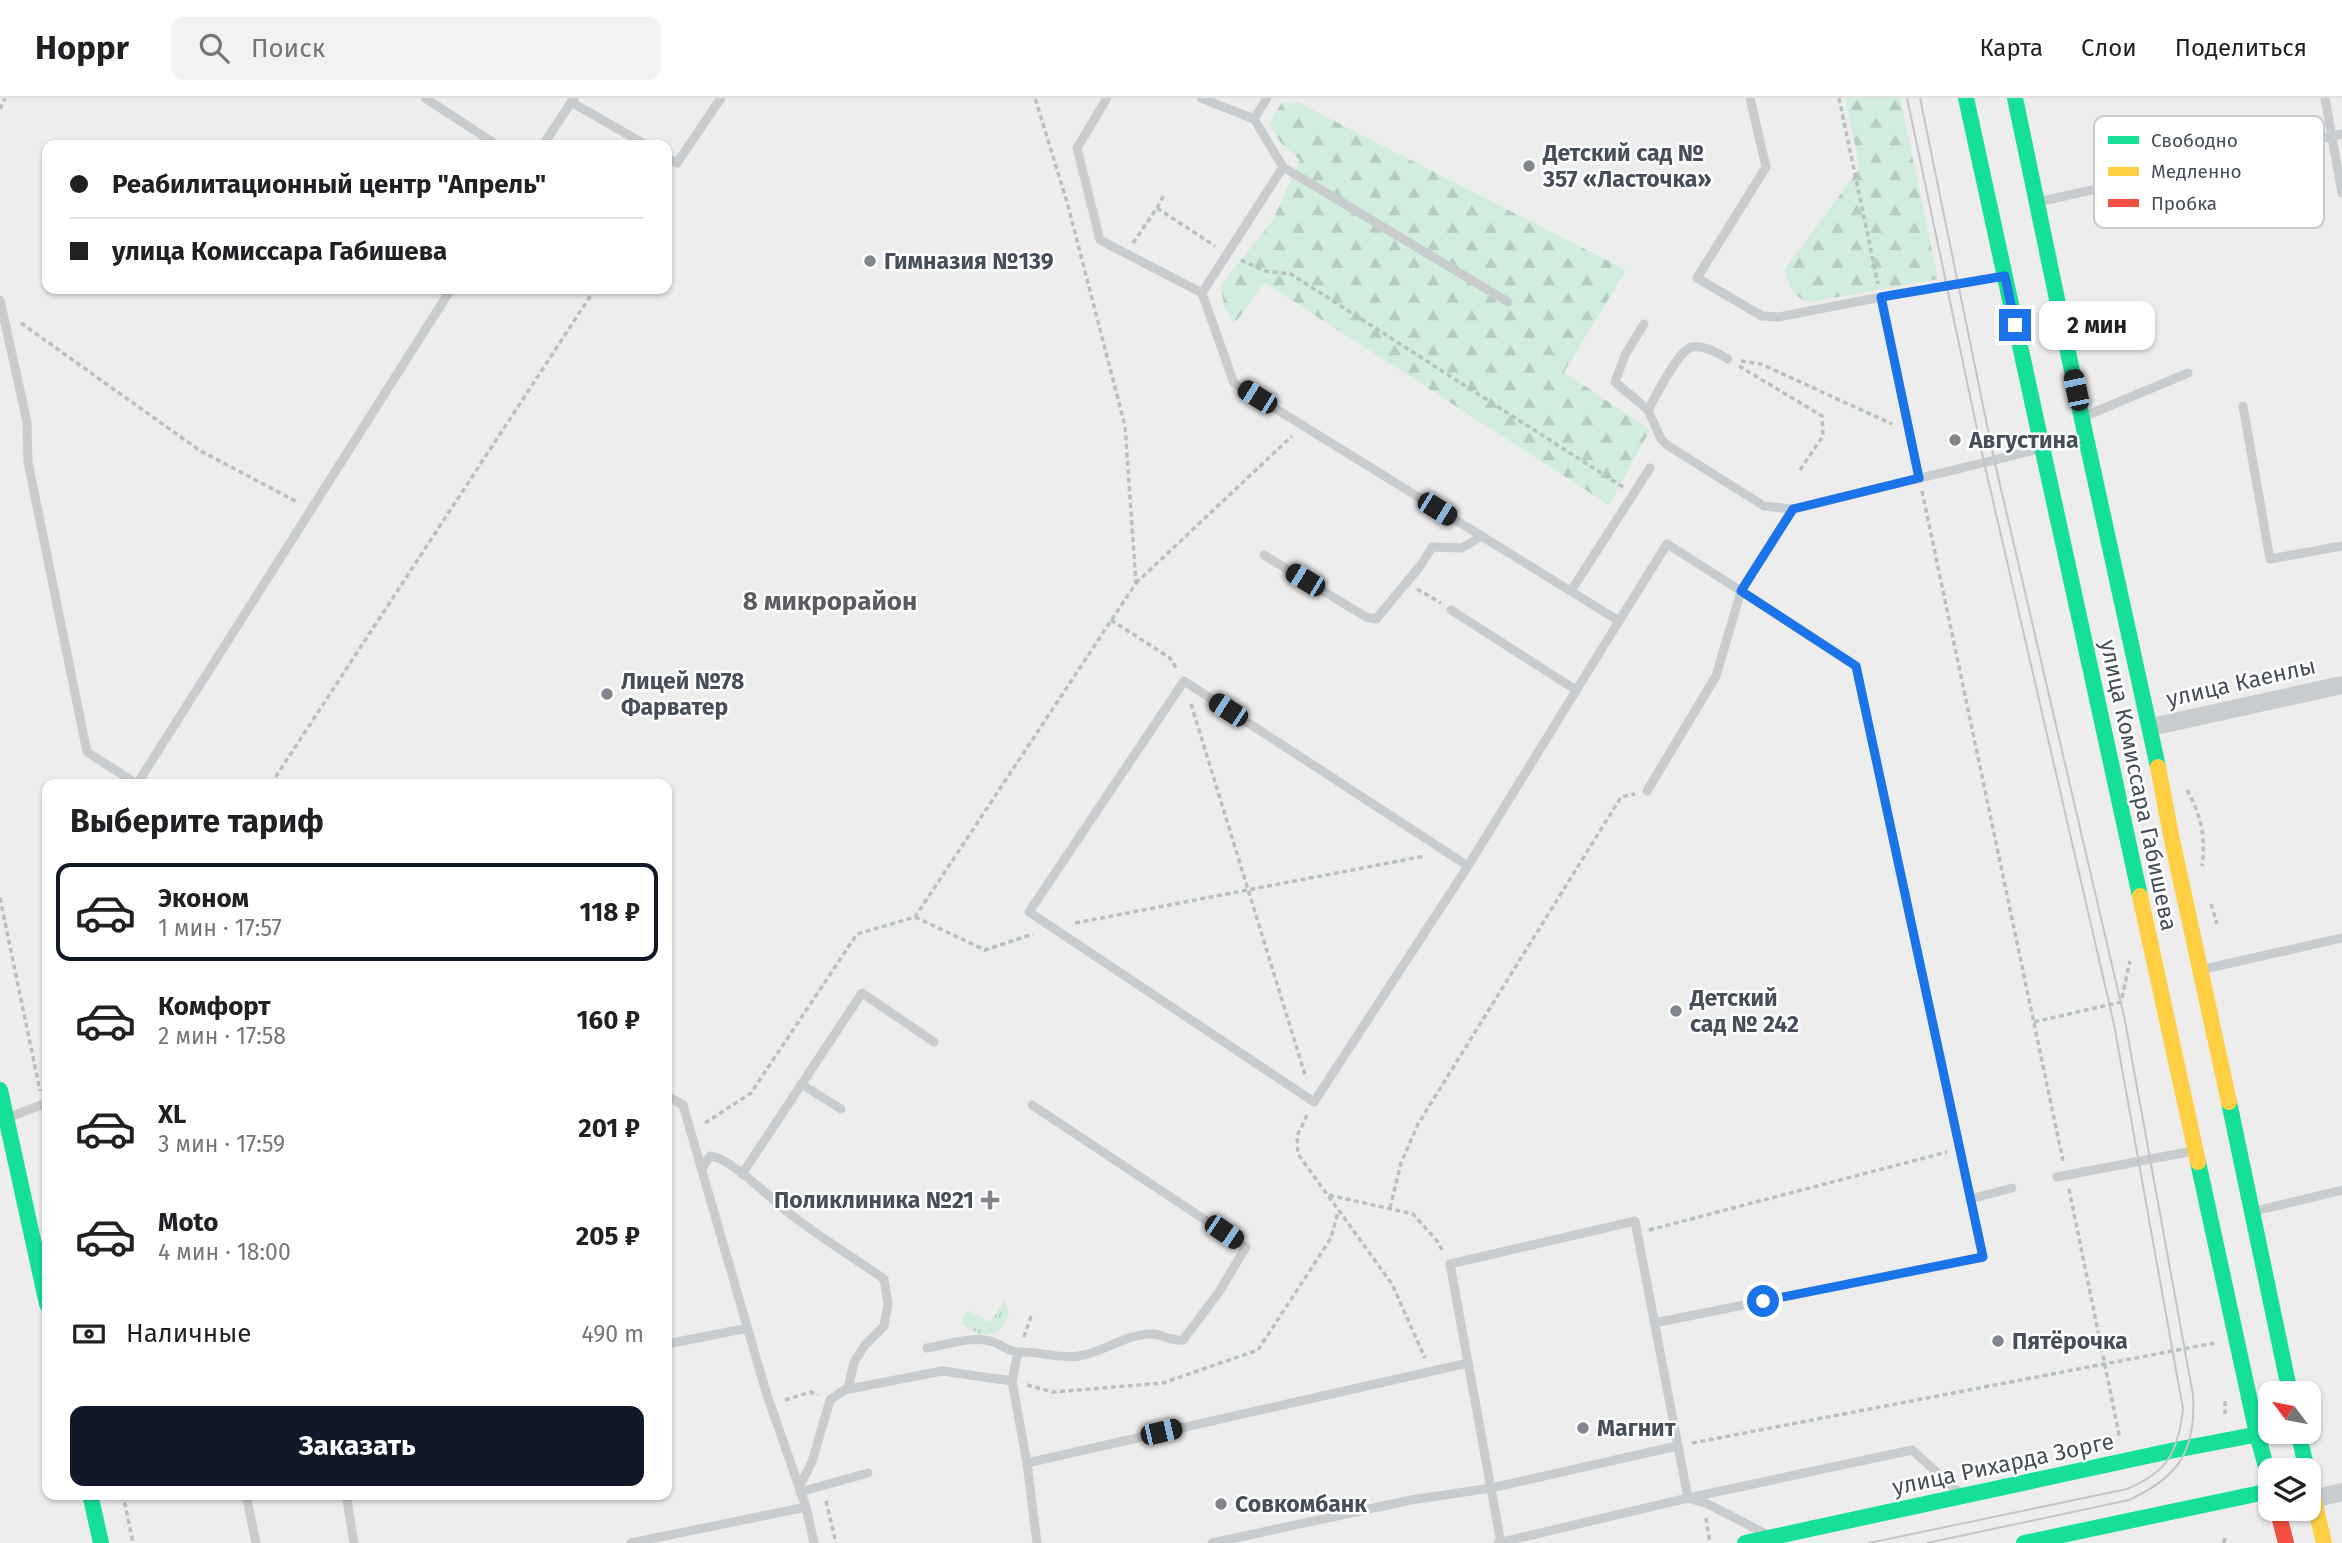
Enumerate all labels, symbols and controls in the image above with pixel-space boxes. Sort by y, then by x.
search box [171,17,661,80]
text: Hoppr [35,28,129,68]
icon: search [195,29,233,67]
text: Поиск [251,33,325,64]
text: Карта [1979,34,2043,62]
text: Слои [2081,34,2137,62]
text: Поделиться [2175,34,2307,62]
legend [2094,116,2324,228]
text: Свободно [2151,129,2238,152]
place label: Детский сад № 357 «Ласточка» [1542,139,1712,193]
marker: Детский сад № 357 «Ласточка» [1521,158,1537,174]
text: Медленно [2151,160,2242,183]
text: Реабилитационный центр "Апрель" [112,169,546,200]
text: Пробка [2151,192,2217,215]
text: улица Комиссара Габишева [112,236,447,267]
place label: Гимназия №139 [884,247,1054,275]
marker: Гимназия №139 [862,253,878,269]
callout: 2 мин [2039,300,2155,350]
route end [1999,309,2031,341]
text: 2 мин [2067,311,2127,339]
car [2062,367,2091,413]
car [1234,377,1281,417]
place label: Августина [1968,426,2079,454]
marker: Августина [1947,432,1963,448]
car [1414,489,1461,529]
car [1282,560,1329,600]
district label: 8 микрорайон [743,586,917,617]
street label: улица Комиссара Габишева [2094,637,2184,933]
street label: улица Каенлы [2164,651,2318,713]
place label: Лицей №78 Фарватер [621,667,744,721]
marker: Лицей №78 Фарватер [599,686,615,702]
car [1205,690,1252,730]
text: Выберите тариф [70,802,324,840]
icon: car [74,881,137,944]
text: Эконом [158,883,249,914]
text: 118 ₽ [580,897,640,928]
text: 1 мин · 17:57 [158,914,282,942]
place label: Детский сад № 242 [1689,984,1799,1038]
icon: car [74,989,137,1052]
text: Комфорт [158,991,271,1022]
marker: Детский сад № 242 [1668,1003,1684,1019]
text: 160 ₽ [576,1005,640,1036]
text: 2 мин · 17:58 [158,1022,286,1050]
icon: car [74,1097,137,1160]
text: XL [158,1099,186,1130]
text: 201 ₽ [578,1113,640,1144]
text: 3 мин · 17:59 [158,1130,285,1158]
place label: Поликлиника №21 [774,1186,974,1214]
marker: Поликлиника №21 [980,1190,1000,1210]
icon: car [74,1205,137,1268]
text: Moto [158,1207,218,1238]
car [1201,1212,1248,1252]
text: 205 ₽ [576,1221,640,1252]
text: 4 мин · 18:00 [158,1238,291,1266]
route start [1747,1285,1779,1317]
icon: cash [70,1315,108,1353]
text: Наличные [126,1318,251,1349]
text: 490 m [582,1320,644,1348]
place label: Пятёрочка [2012,1327,2128,1355]
marker: Пятёрочка [1990,1333,2006,1349]
north arrow [2258,1381,2320,1444]
map controls [2258,1381,2321,1521]
button: Заказать [70,1406,644,1486]
place label: Магнит [1597,1414,1676,1442]
car [1139,1417,1184,1447]
marker: Магнит [1575,1420,1591,1436]
street label: улица Рихарда Зорге [1890,1427,2116,1501]
button: layers [2258,1458,2321,1521]
place label: Совкомбанк [1235,1490,1367,1518]
marker: Совкомбанк [1213,1496,1229,1512]

